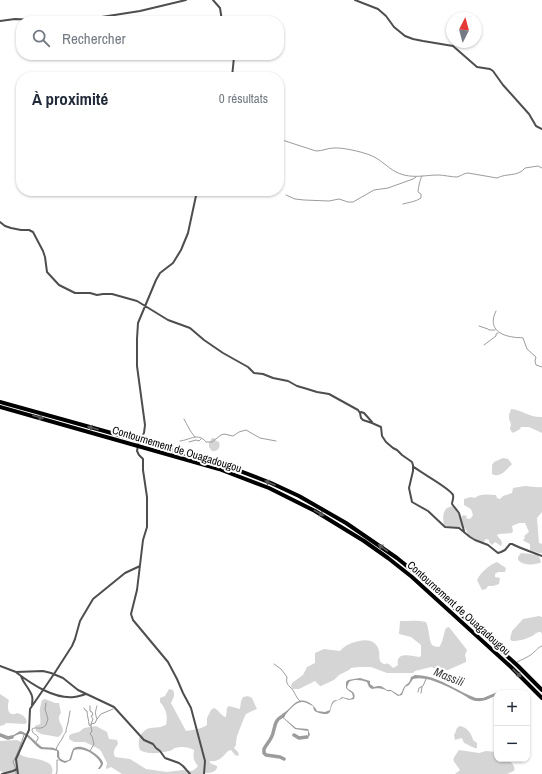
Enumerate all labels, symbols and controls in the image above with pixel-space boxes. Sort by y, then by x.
north arrow [446,12,482,48]
search box [16,16,284,60]
icon: search [30,27,52,49]
text: Rechercher [62,28,126,49]
text: À proximité [32,87,108,110]
text: 0 résultats [219,90,268,107]
one-way arrow [32,414,44,420]
street label: Contournement de Ouagadougou [111,423,243,475]
one-way arrow [87,424,99,430]
one-way arrow [265,480,276,486]
one-way arrow [313,510,325,517]
one-way arrow [378,544,388,552]
street label: Contournement de Ouagadougou [404,558,514,658]
water label: Massili [432,664,467,690]
one-way arrow [512,669,522,678]
map controls [494,690,530,762]
button: + [494,690,530,726]
button: − [494,726,530,762]

